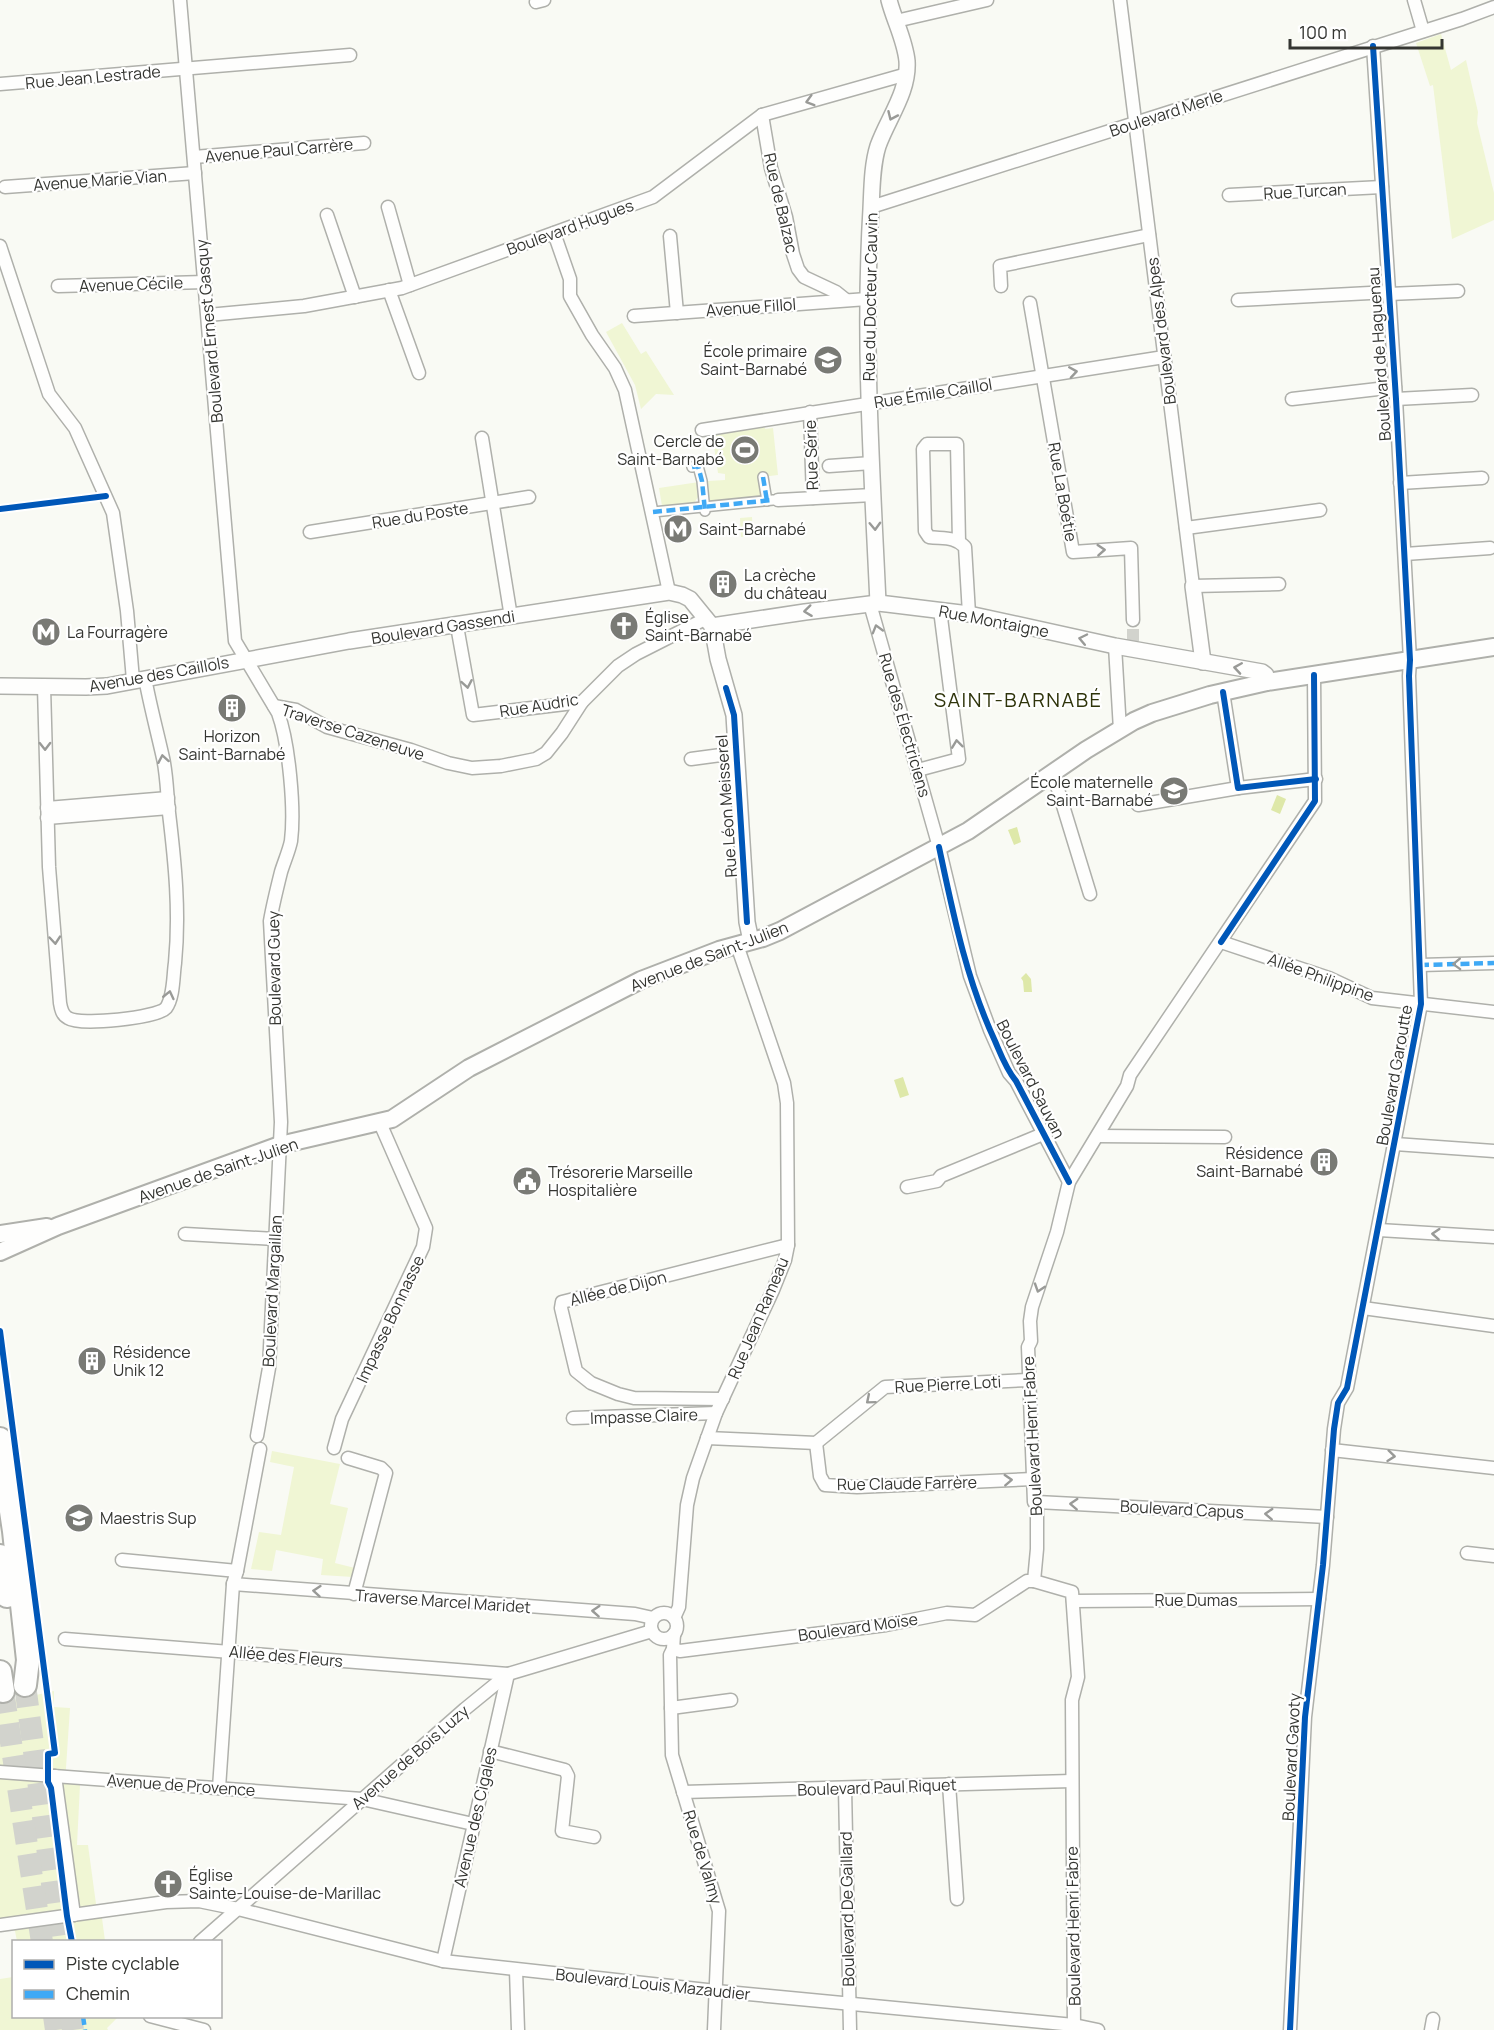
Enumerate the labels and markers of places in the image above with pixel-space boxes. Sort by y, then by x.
place label: École primaire Saint-Barnabé [700,340,807,380]
school or university icon: École primaire Saint-Barnabé [812,344,844,376]
place label: Cercle de Saint-Barnabé [617,430,724,470]
sports icon: Cercle de Saint-Barnabé [729,434,761,466]
metro station icon: Saint-Barnabé [662,513,694,545]
place label: Saint-Barnabé [699,518,806,540]
place label: La crèche du château [744,564,827,604]
building icon: La crèche du château [707,568,739,600]
place label: Église Saint-Barnabé [645,606,752,646]
church icon: Église Saint-Barnabé [608,610,640,642]
metro station icon: La Fourragère [30,616,62,648]
place label: La Fourragère [67,621,168,643]
building icon: Horizon Saint-Barnabé [216,692,248,724]
place label: Horizon Saint-Barnabé [179,725,285,765]
place label: École maternelle Saint-Barnabé [1030,771,1153,811]
school or university icon: École maternelle Saint-Barnabé [1158,775,1190,807]
place label: Résidence Saint-Barnabé [1196,1142,1303,1182]
building icon: Résidence Saint-Barnabé [1308,1146,1340,1178]
place label: Trésorerie Marseille Hospitalière [548,1161,693,1201]
public building icon: Trésorerie Marseille Hospitalière [511,1165,543,1197]
place label: Résidence Unik 12 [113,1341,191,1381]
building icon: Résidence Unik 12 [76,1345,108,1377]
school or university icon: Maestris Sup [63,1502,95,1534]
place label: Maestris Sup [100,1507,196,1529]
place label: Église Sainte-Louise-de-Marillac [189,1864,381,1904]
church icon: Église Sainte-Louise-de-Marillac [152,1868,184,1900]

